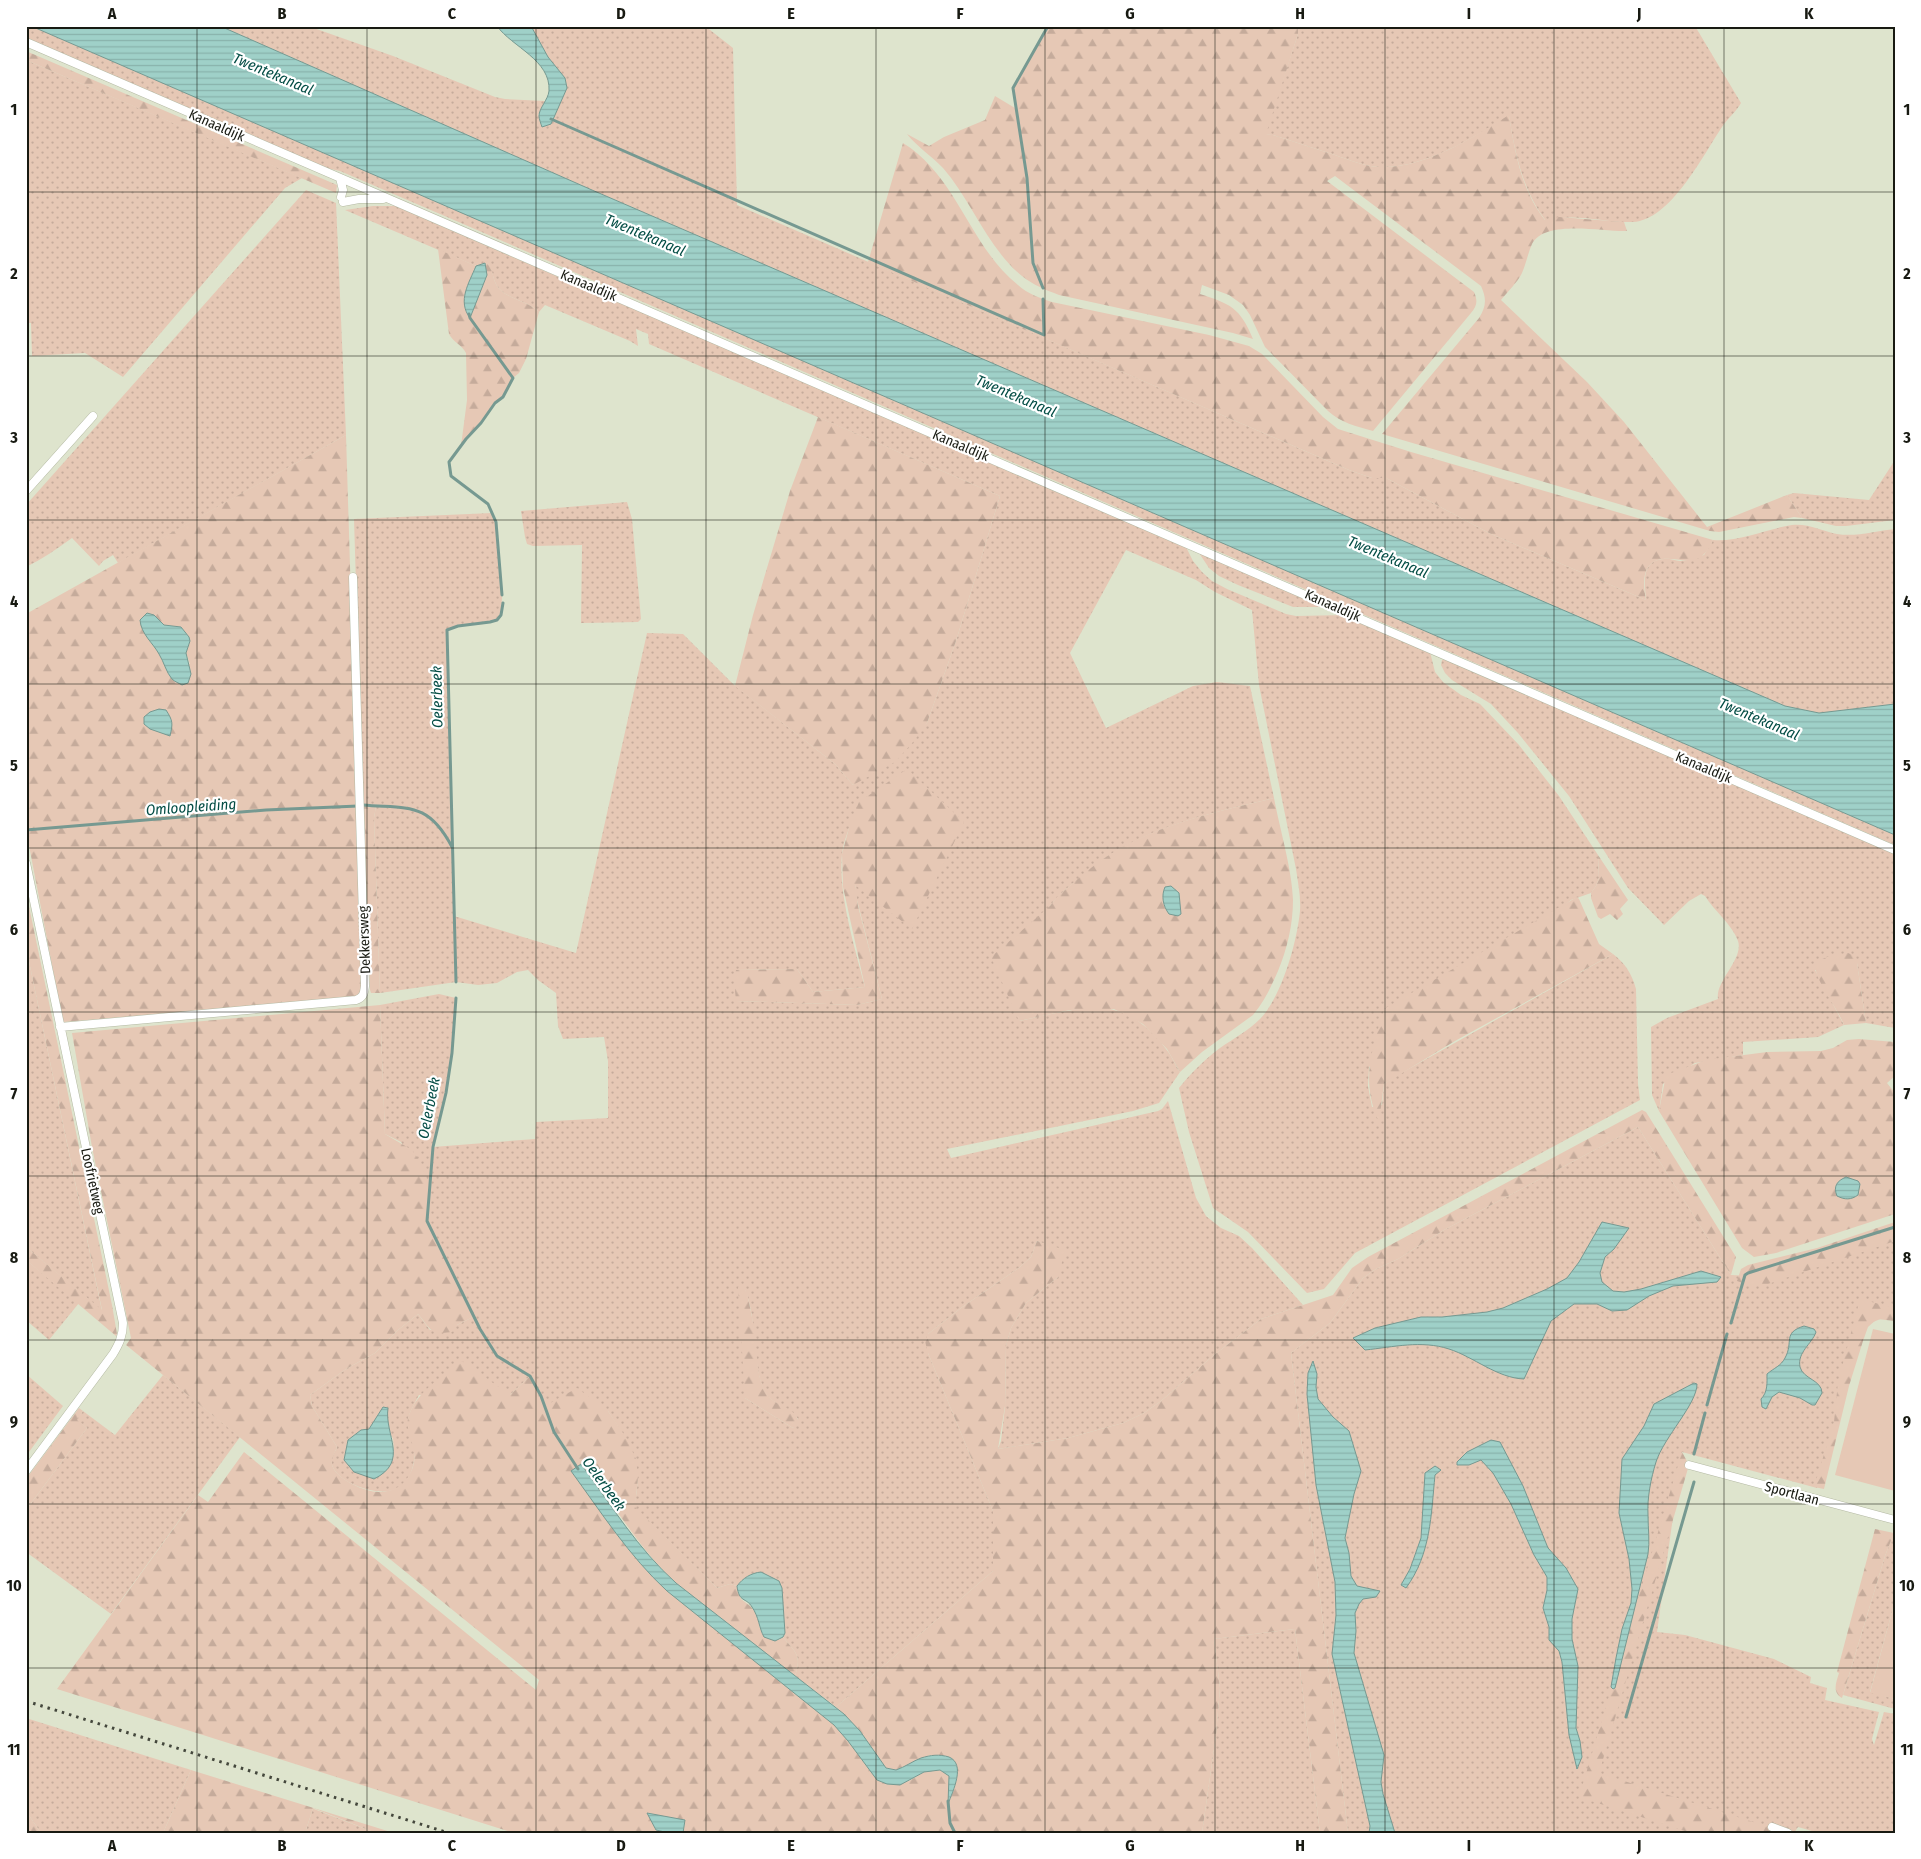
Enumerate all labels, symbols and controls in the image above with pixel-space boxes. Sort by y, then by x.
text: A [107,4,117,23]
text: B [278,4,287,23]
text: C [448,4,457,23]
text: D [616,4,626,23]
text: E [787,4,795,23]
text: F [956,4,964,23]
text: G [1125,4,1135,23]
text: H [1295,4,1305,23]
text: I [1467,4,1471,23]
text: J [1636,4,1641,23]
text: K [1804,4,1814,23]
water label: Twentekanaal [230,49,316,99]
text: 1 [11,100,17,119]
text: 1 [1904,100,1910,119]
street label: Kanaaldijk [186,106,248,146]
water label: Twentekanaal [602,210,688,260]
text: 2 [9,264,18,283]
text: 2 [1902,264,1911,283]
street label: Kanaaldijk [558,266,620,305]
water label: Twentekanaal [973,371,1059,421]
street label: Kanaaldijk [930,426,992,465]
text: 3 [9,428,18,447]
text: 3 [1902,428,1911,447]
water label: Twentekanaal [1345,532,1431,582]
street label: Kanaaldijk [1302,586,1364,626]
text: 4 [10,592,18,611]
text: 4 [1903,592,1911,611]
water label: Oelerbeek [427,665,447,728]
water label: Twentekanaal [1716,694,1802,744]
street label: Kanaaldijk [1673,748,1735,787]
text: 5 [10,756,18,775]
text: 5 [1903,756,1911,775]
water label: Omloopleiding [145,795,237,819]
street label: Dekkersweg [355,905,374,974]
text: 6 [10,920,18,939]
text: 6 [1903,920,1911,939]
water label: Oelerbeek [414,1075,444,1140]
text: 7 [11,1084,18,1103]
text: 7 [1904,1084,1911,1103]
street label: Loofrietweg [77,1146,108,1216]
text: 8 [10,1248,19,1267]
text: 8 [1903,1248,1912,1267]
text: 9 [10,1412,18,1431]
text: 9 [1903,1412,1911,1431]
water label: Oelerbeek [578,1454,630,1515]
street label: Sportlaan [1763,1478,1821,1509]
text: 10 [6,1576,22,1595]
text: 10 [1899,1576,1915,1595]
text: 11 [7,1740,21,1759]
text: 11 [1900,1740,1914,1759]
text: A [107,1836,117,1855]
text: B [278,1836,287,1855]
text: C [448,1836,457,1855]
text: D [616,1836,626,1855]
text: E [787,1836,795,1855]
text: F [956,1836,964,1855]
text: G [1125,1836,1135,1855]
text: H [1295,1836,1305,1855]
text: I [1467,1836,1471,1855]
text: J [1636,1836,1641,1855]
text: K [1804,1836,1814,1855]

